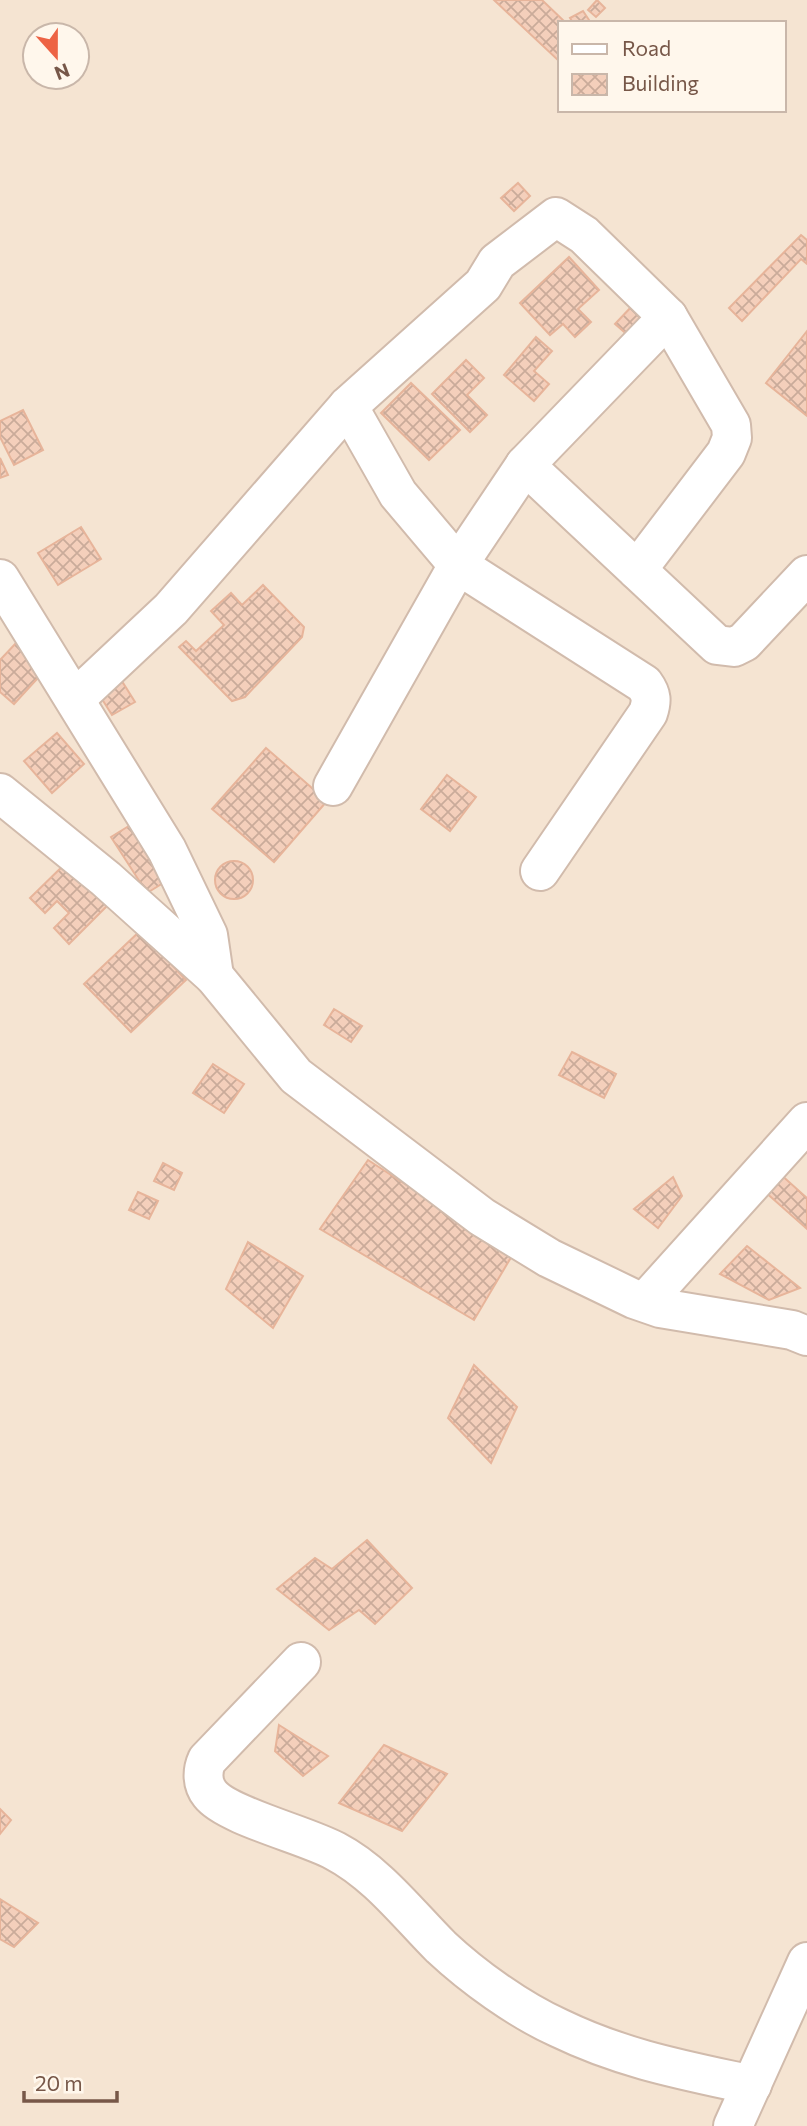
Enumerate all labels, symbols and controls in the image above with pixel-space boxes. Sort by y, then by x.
north arrow [21,21,91,91]
legend [558,21,786,112]
text: Road [622,35,671,60]
text: N [51,59,73,86]
text: Building [622,70,699,95]
scale bar [24,2060,117,2104]
text: 20 m [35,2070,83,2095]

